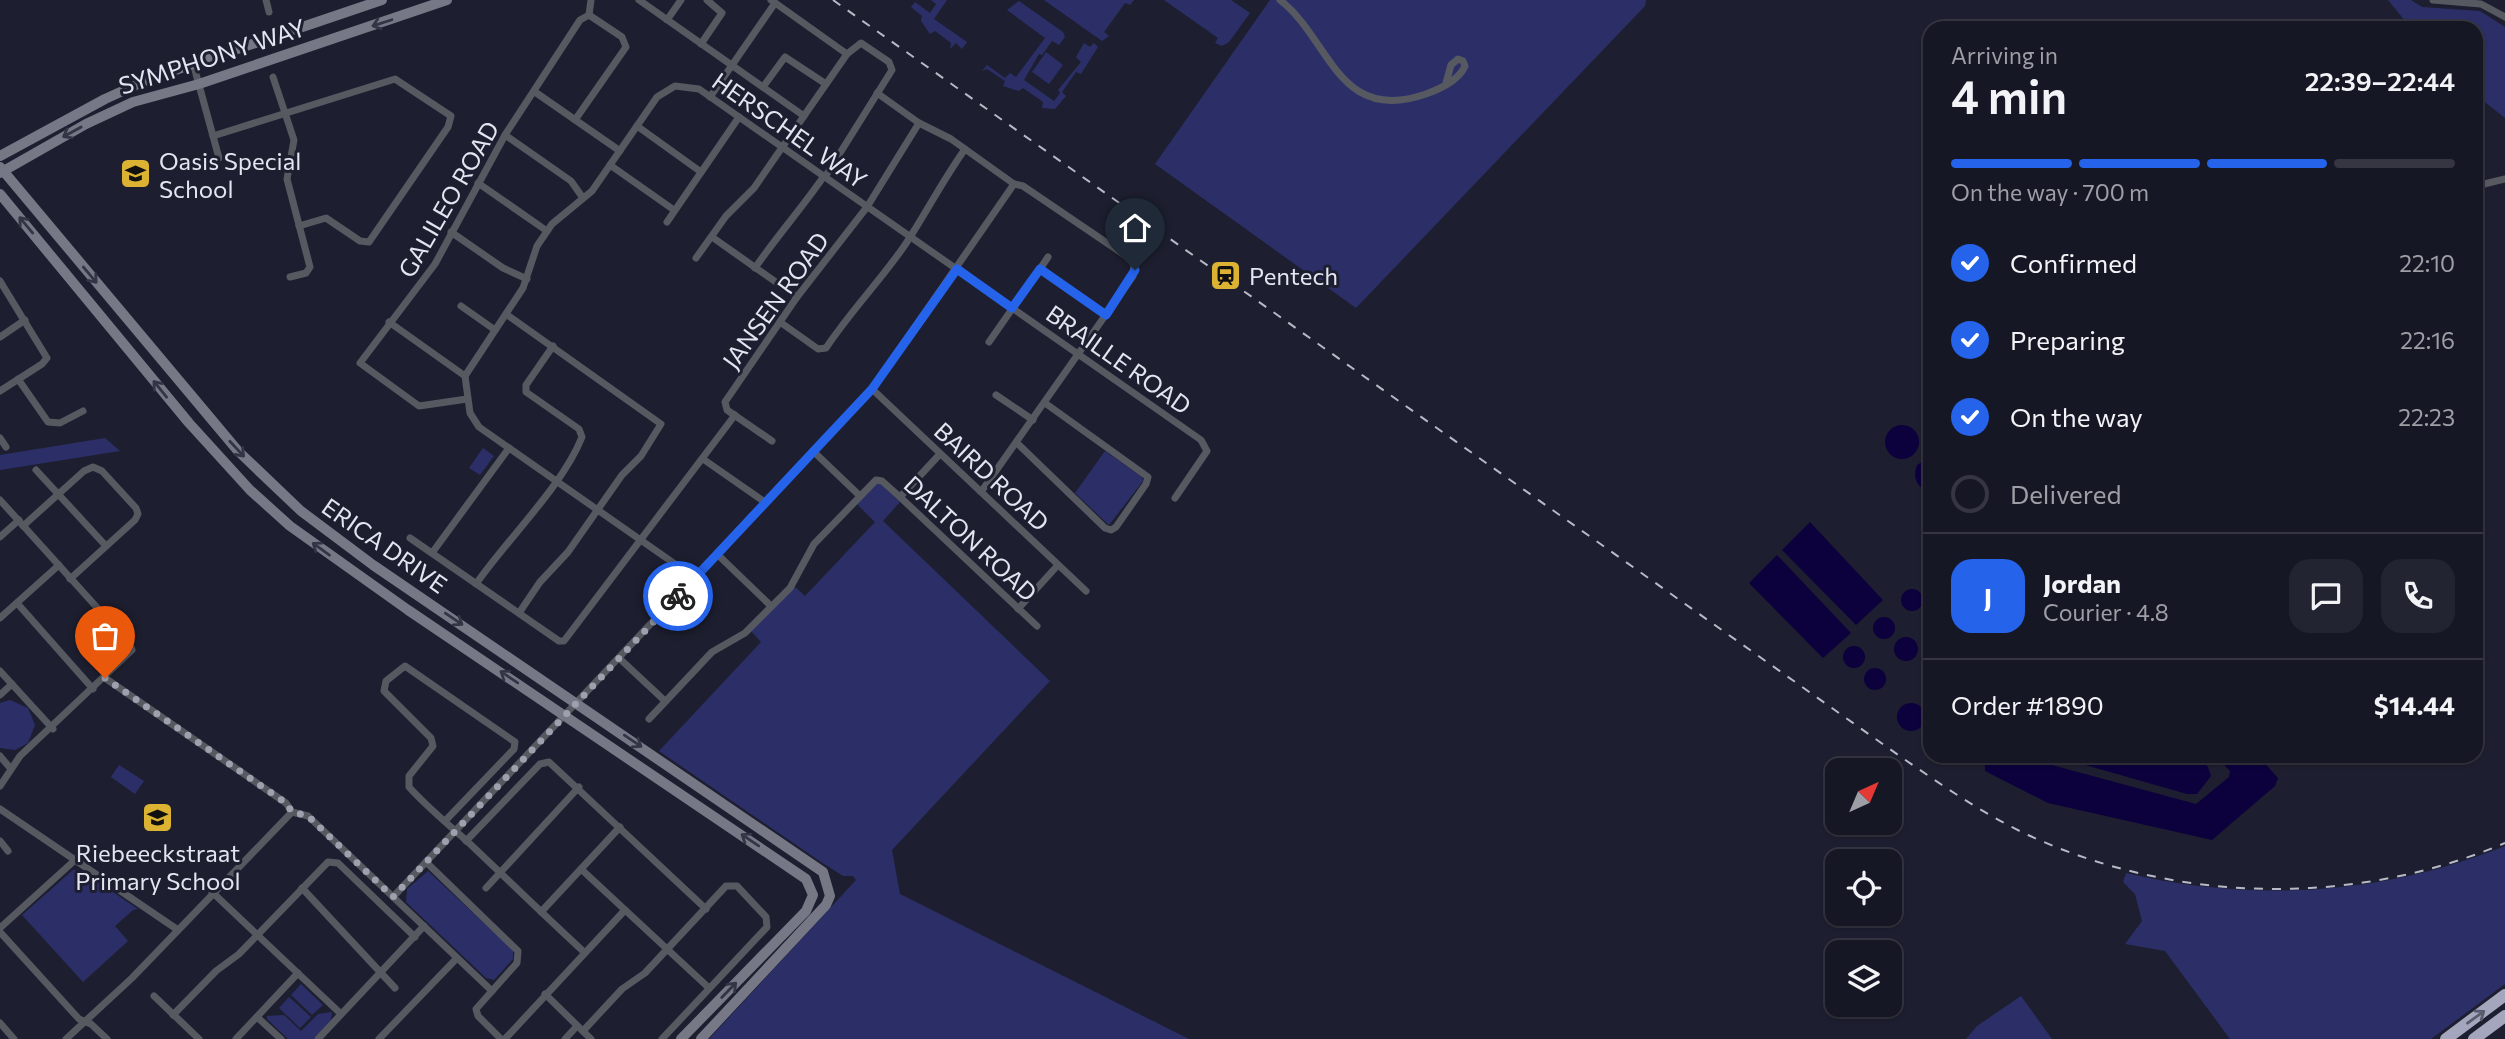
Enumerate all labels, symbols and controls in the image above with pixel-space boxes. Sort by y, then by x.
street label: SYMPHONY WAY [115,12,309,100]
one-way arrow [372,18,394,30]
text: Arriving in [1951,41,2058,69]
text: 22:39–22:44 [2305,65,2455,96]
street label: HERSCHEL WAY [707,66,873,194]
text: 4 min [1951,67,2067,123]
street label: GALILEO ROAD [392,116,504,282]
one-way arrow [62,126,83,139]
place label: Oasis Special School [159,146,301,203]
school or university icon: Oasis Special School [119,157,153,191]
text: On the way · 700 m [1951,178,2149,206]
pin [1105,198,1165,270]
icon: home [1116,209,1154,247]
one-way arrow [18,216,34,234]
street label: JANSEN ROAD [716,226,834,374]
icon: check [1951,244,1989,282]
text: Confirmed [2010,247,2137,278]
text: 22:10 [2399,249,2455,277]
station icon: Pentech [1209,258,1243,292]
place label: Pentech [1249,261,1338,290]
one-way arrow [82,266,98,284]
street label: BRAILLE ROAD [1041,298,1197,420]
icon: check [1951,321,1989,359]
text: Preparing [2010,324,2125,355]
text: 22:16 [2400,326,2455,354]
one-way arrow [153,380,168,398]
icon: check [1951,398,1989,436]
text: On the way [2010,401,2143,432]
text: 22:23 [2398,403,2455,431]
street label: BAIRD ROAD [929,416,1055,536]
one-way arrow [228,441,245,458]
street label: DALTON ROAD [899,469,1043,607]
text: Delivered [2010,478,2121,509]
street label: ERICA DRIVE [317,491,453,599]
one-way arrow [312,542,331,556]
button: chat [2289,559,2363,633]
button: phone [2381,559,2455,633]
courier [643,561,713,631]
text: Jordan [2043,567,2121,598]
icon: bike [659,577,697,615]
text: J [1984,581,1992,612]
text: Courier · 4.8 [2043,598,2169,626]
pin [75,606,135,678]
one-way arrow [443,613,463,627]
icon: bag [86,617,124,655]
one-way arrow [500,670,519,684]
text: Order #1890 [1951,689,2104,720]
text: $14.44 [2374,689,2455,720]
one-way arrow [623,734,642,749]
north arrow [1825,758,1902,835]
map controls [1825,758,1902,1017]
school or university icon: Riebeeckstraat Primary School [141,801,175,835]
one-way arrow [740,833,760,847]
place label: Riebeeckstraat Primary School [75,838,241,895]
button: locate [1825,849,1902,926]
button: layers [1825,940,1902,1017]
one-way arrow [720,982,737,999]
one-way arrow [2466,1010,2484,1025]

